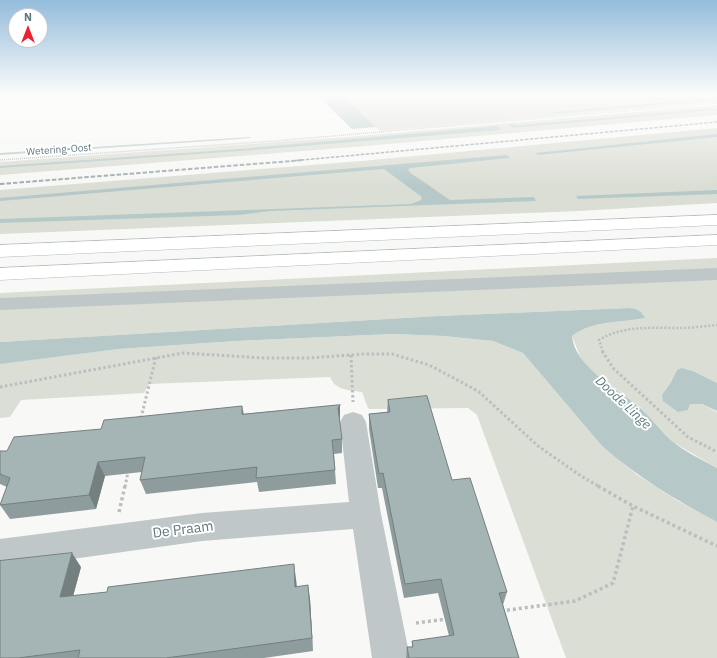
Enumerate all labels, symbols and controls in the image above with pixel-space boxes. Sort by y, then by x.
north arrow [8,8,48,48]
text: N [24,10,32,24]
street label: Wetering-Oost [26,142,92,158]
water label: Doode Linge [592,373,654,433]
street label: De Praam [152,518,214,542]

